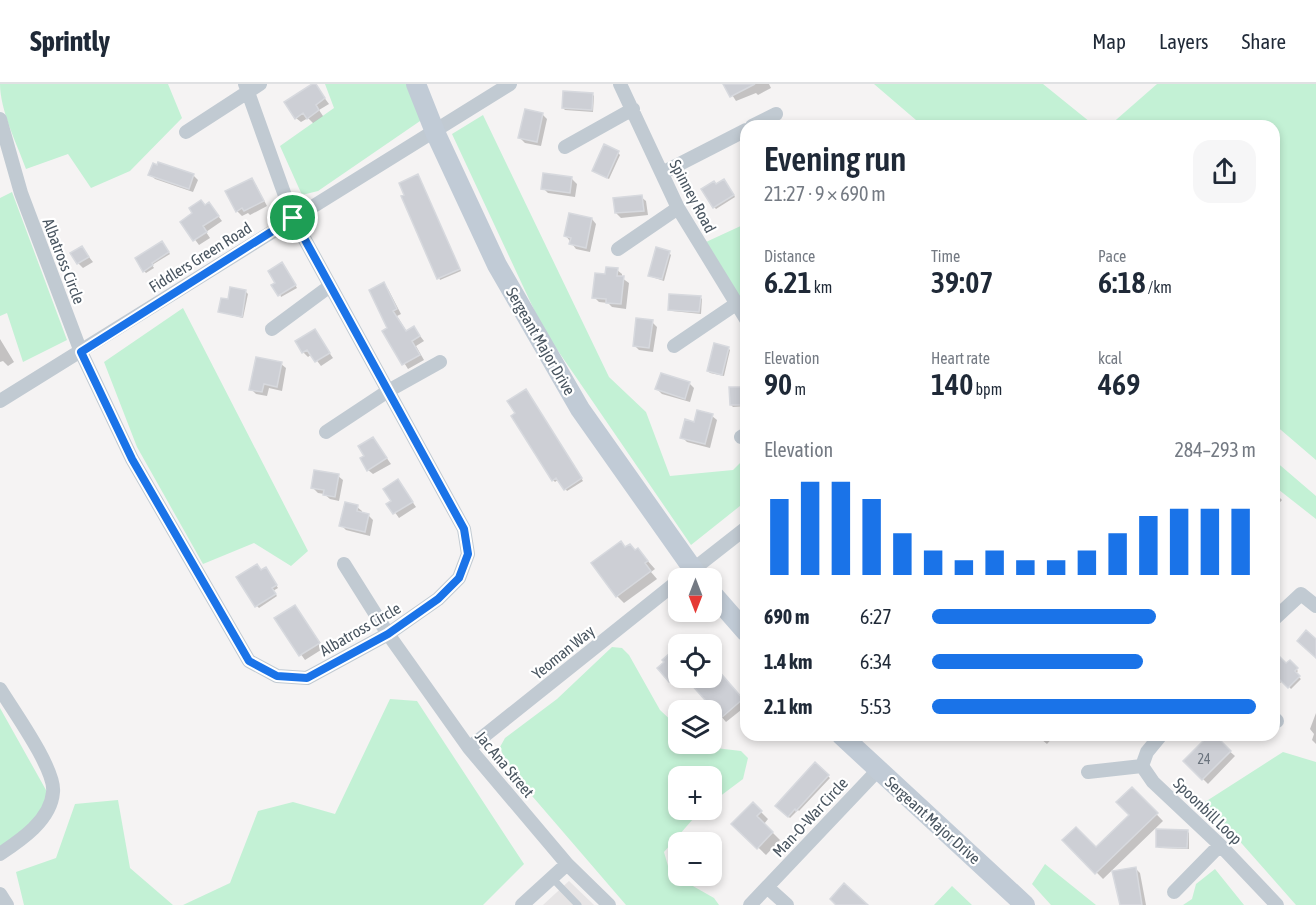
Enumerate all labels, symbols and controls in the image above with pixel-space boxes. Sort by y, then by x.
text: Sprintly [30,25,110,57]
text: Map [1092,29,1126,53]
text: Layers [1159,29,1209,53]
text: Share [1242,29,1286,53]
text: Evening run [764,140,906,178]
button: share [1193,140,1256,203]
street label: Spinney Road [665,156,720,236]
text: 21:27 · 9 × 690 m [764,182,886,205]
pin [267,192,318,243]
icon: arrive [276,201,309,234]
street label: Albatross Circle [39,216,89,306]
street label: Fiddlers Green Road [145,218,255,296]
text: Distance [764,247,815,265]
text: Time [931,247,960,265]
text: Pace [1098,247,1126,265]
text: 6.21 [764,265,812,299]
text: 39:07 [931,265,993,299]
text: 6:18 [1098,265,1146,299]
text: km [812,278,832,296]
text: /km [1146,278,1172,296]
street label: Sergeant Major Drive [502,284,579,399]
text: Elevation [764,349,819,367]
text: Heart rate [931,349,990,367]
text: kcal [1098,349,1122,367]
text: 90 [764,367,792,401]
text: 140 [931,367,973,401]
text: 469 [1098,367,1140,401]
text: m [792,380,806,398]
text: bpm [973,380,1002,398]
text: Elevation [764,438,833,461]
text: 284–293 m [1174,438,1256,461]
north arrow [668,568,722,622]
map controls [668,568,722,886]
street label: Albatross Circle [316,599,404,659]
text: 690 m [764,605,809,628]
text: 6:27 [860,605,892,628]
street label: Yeoman Way [528,621,599,683]
button: locate [668,634,722,688]
text: 1.4 km [764,650,812,673]
text: 6:34 [860,650,892,673]
text: 2.1 km [764,695,812,718]
text: 5:53 [860,695,892,718]
button: layers [668,700,722,754]
street label: Jac Ana Street [472,727,538,801]
house number: 24 [1197,751,1211,767]
button: + [668,766,722,820]
street label: Sergeant Major Drive [881,773,984,868]
street label: Man-O-War Circle [769,774,851,860]
street label: Spoonbill Loop [1169,774,1246,849]
button: − [668,832,722,886]

